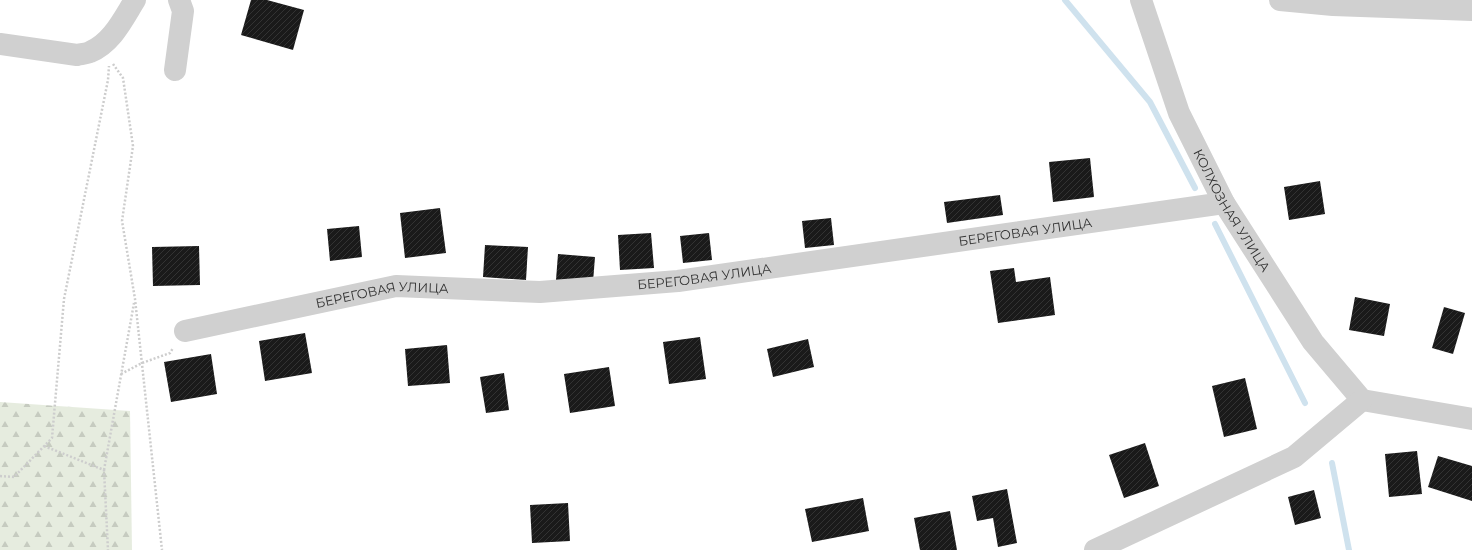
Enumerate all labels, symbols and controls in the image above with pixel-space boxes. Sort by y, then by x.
street label: КОЛХОЗНАЯ УЛИЦА [1190,146,1274,275]
street label: БЕРЕГОВАЯ УЛИЦА [957,214,1093,249]
street label: БЕРЕГОВАЯ УЛИЦА [637,260,773,292]
street label: БЕРЕГОВАЯ УЛИЦА [314,278,449,311]

